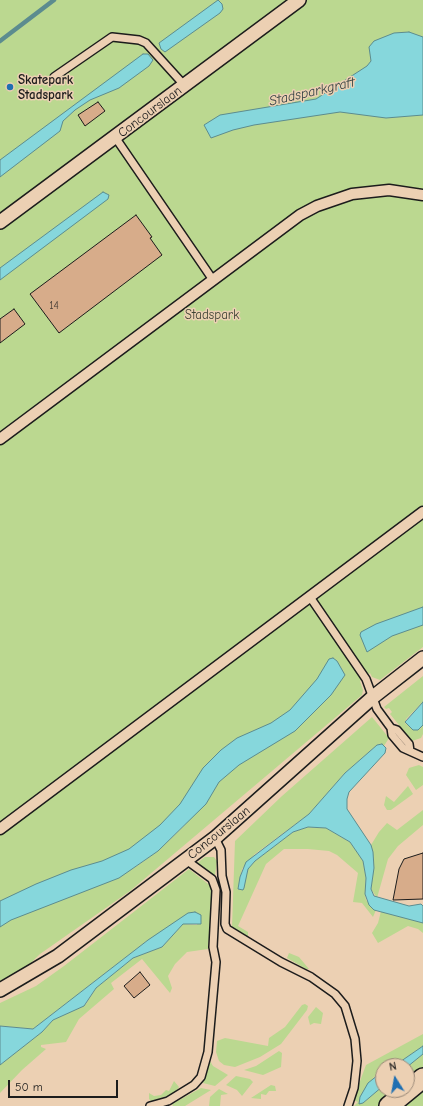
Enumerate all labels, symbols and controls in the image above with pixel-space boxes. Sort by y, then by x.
place label: Skatepark Stadspark [18,72,73,103]
water label: Stadsparkgraft [267,74,357,110]
marker: Skatepark Stadspark [5,82,15,92]
street label: Concourslaan [115,83,185,141]
house number: 14 [49,299,59,313]
park label: Stadspark [185,307,239,323]
street label: Concourslaan [185,803,253,863]
north arrow [375,1058,415,1098]
text: N [388,1060,398,1074]
scale bar [10,1072,120,1098]
text: 50 m [15,1080,43,1094]

